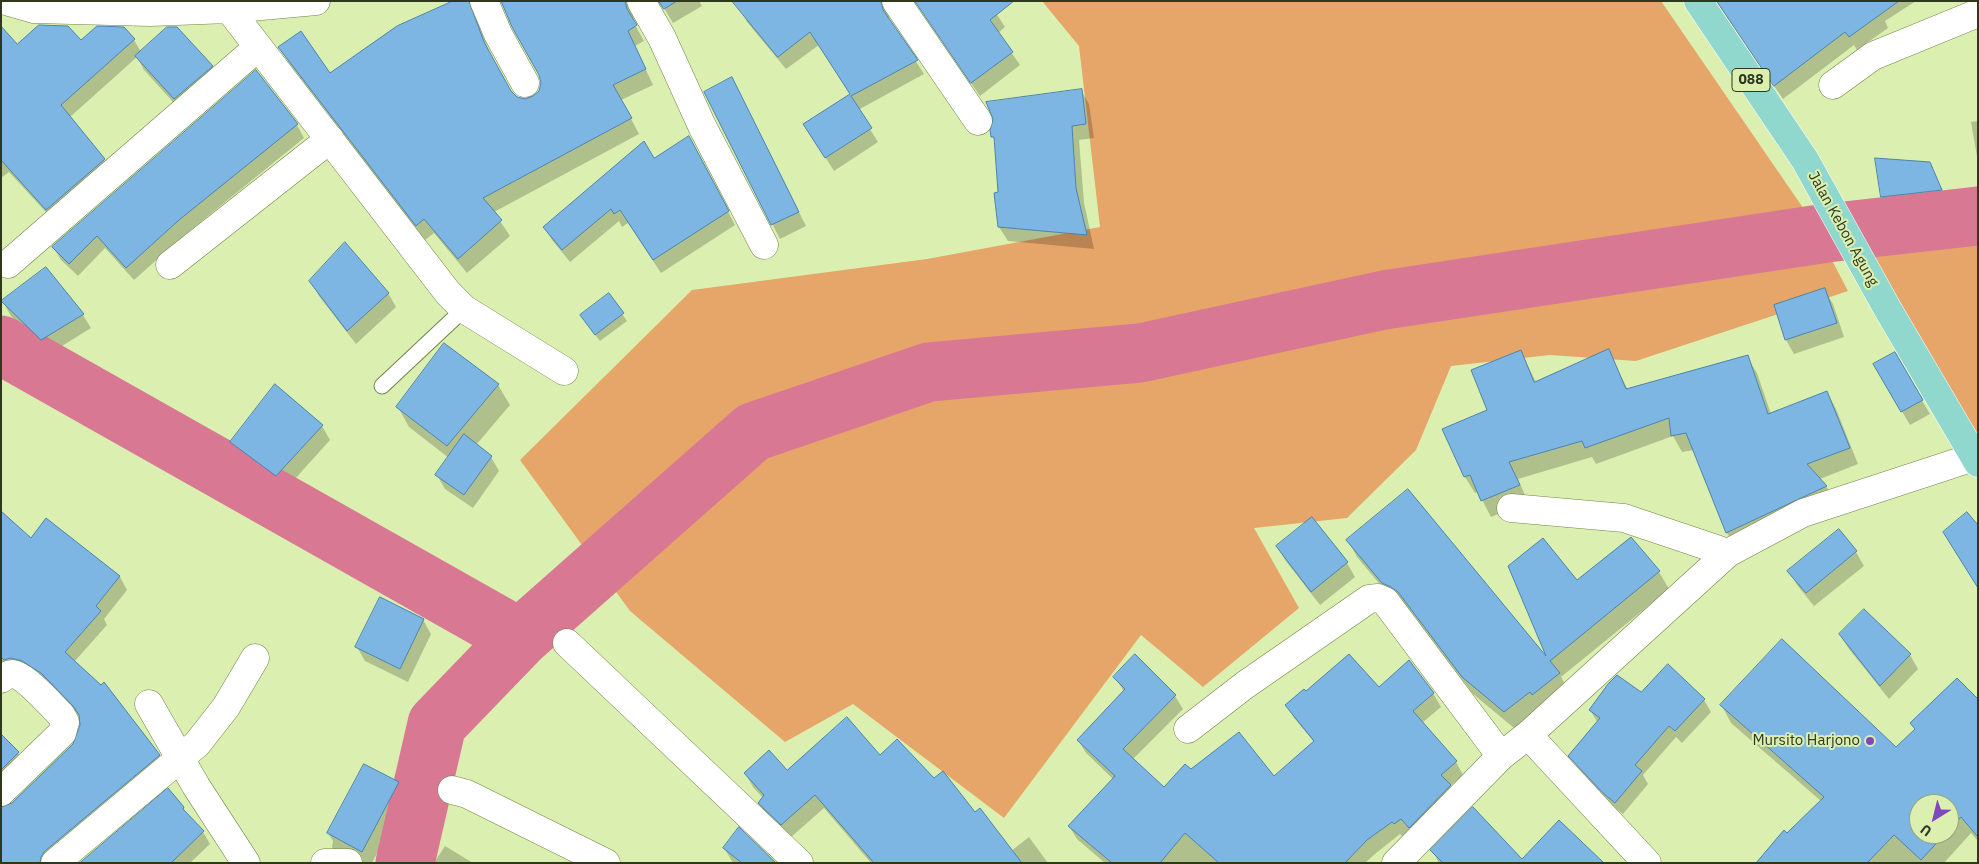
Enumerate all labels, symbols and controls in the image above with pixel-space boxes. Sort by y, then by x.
road number: 088 [1732,68,1770,92]
street label: Jalan Kebon Agung [1804,168,1882,290]
place label: Mursito Harjono [1752,732,1860,750]
marker: Mursito Harjono [1864,735,1876,747]
north arrow [1909,794,1959,844]
text: U [1917,820,1935,840]

